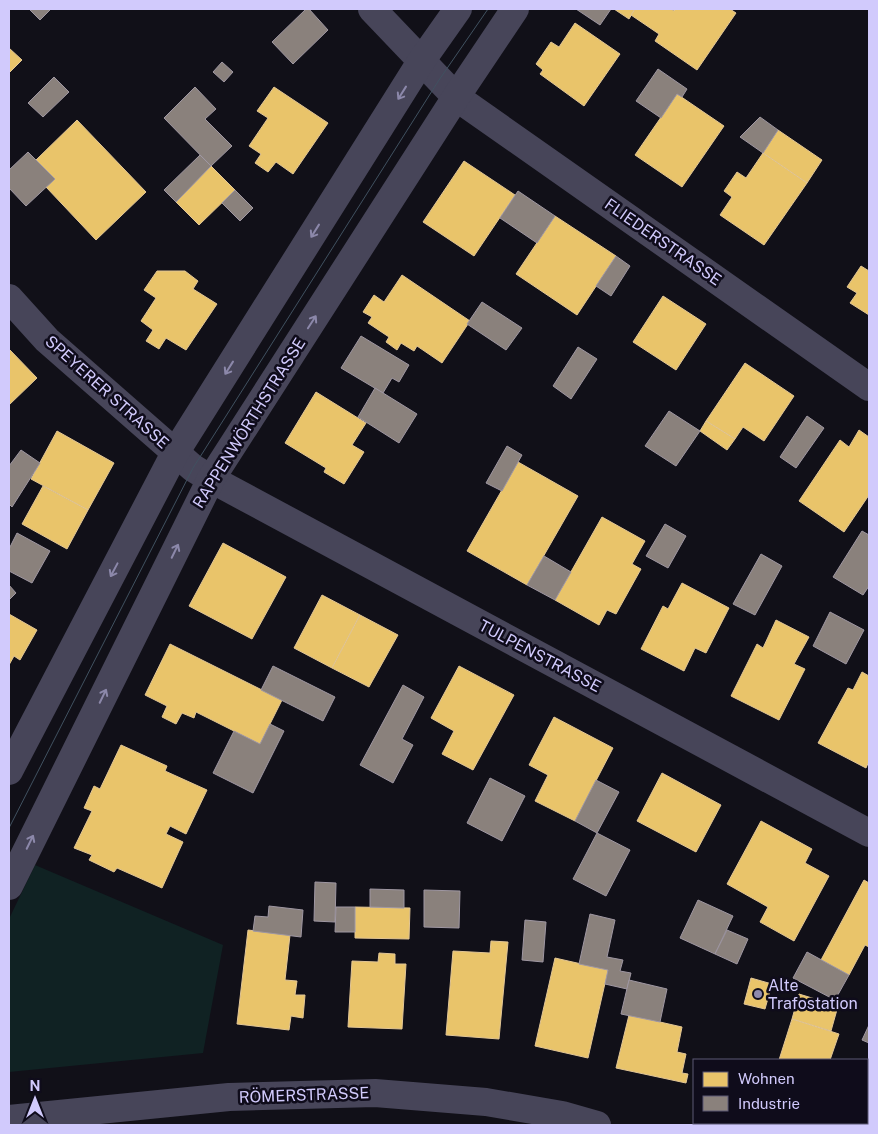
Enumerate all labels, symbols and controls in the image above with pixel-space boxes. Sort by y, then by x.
one-way arrow [396,86,407,100]
street label: FLIEDERSTRASSE [601,195,725,289]
one-way arrow [310,223,320,237]
one-way arrow [307,315,317,329]
street label: SPEYERER STRASSE [41,331,173,453]
street label: RAPPENWÖRTHSTRASSE [188,334,309,512]
one-way arrow [223,361,234,375]
one-way arrow [171,544,180,559]
one-way arrow [109,562,118,577]
street label: TULPENSTRASSE [476,616,604,696]
one-way arrow [98,689,108,704]
one-way arrow [26,835,36,850]
place label: Alte Trafostation [768,976,858,1013]
marker: Alte Trafostation [752,988,764,1000]
legend [693,1059,868,1124]
text: Wohnen [738,1070,795,1087]
north arrow [10,1074,60,1124]
text: N [30,1078,40,1094]
street label: RÖMERSTRASSE [238,1082,370,1107]
text: Industrie [738,1095,800,1112]

